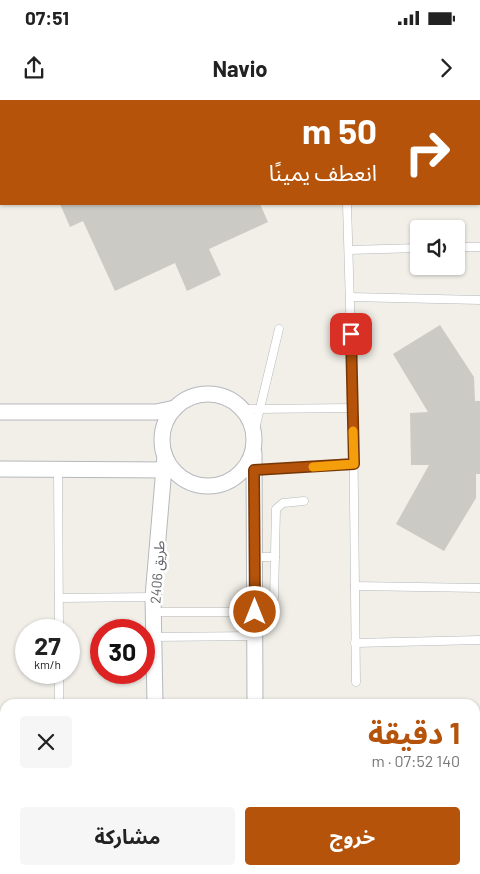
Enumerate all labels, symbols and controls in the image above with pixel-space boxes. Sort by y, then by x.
text: 07:51 [25,6,69,29]
icon: share [20,54,48,82]
icon: forward [432,54,460,82]
text: Navio [212,55,268,81]
text: 50 m [302,109,377,151]
icon: right [395,120,460,185]
text: انعطف يمينًا [269,159,377,185]
map controls [410,220,465,275]
button: sound [410,220,465,275]
pin [330,313,372,355]
icon: arrive [337,320,365,348]
street label: طريق 2406 [146,540,170,604]
position arrow [228,585,280,637]
speed limit sign: 30 [90,619,155,684]
text: 27 [34,630,61,660]
text: km/h [34,657,61,671]
text: 1 دقيقة [368,714,460,750]
button: close [20,716,72,768]
text: 140 m · 07:52 [372,751,460,770]
button: مشاركة [20,807,235,865]
button: خروج [245,807,460,865]

